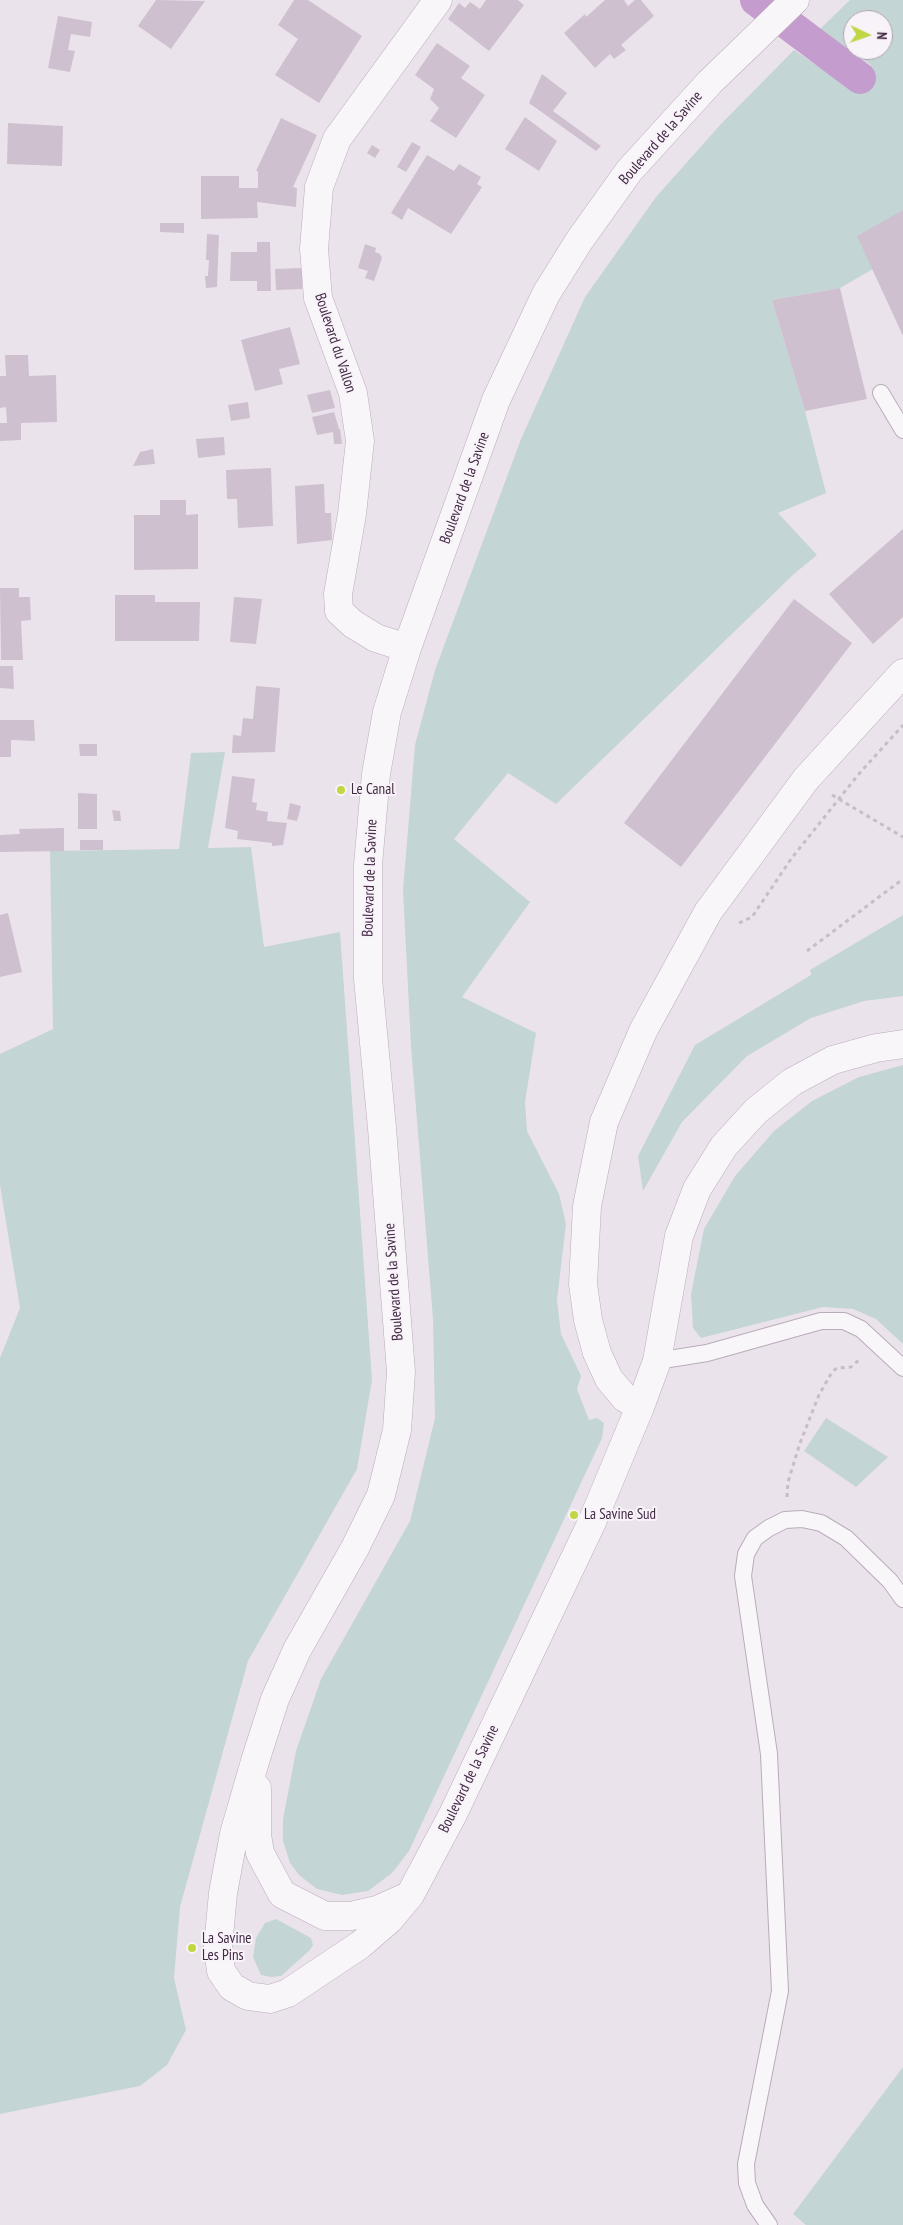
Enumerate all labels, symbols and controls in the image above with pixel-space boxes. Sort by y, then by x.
north arrow [843,10,893,60]
text: N [873,31,891,40]
street label: Boulevard de la Savine [616,88,706,188]
street label: Boulevard du Vallon [310,291,360,395]
street label: Boulevard de la Savine [436,430,494,546]
place label: Le Canal [351,781,395,799]
marker: Le Canal [335,784,347,796]
street label: Boulevard de la Savine [359,819,381,937]
street label: Boulevard de la Savine [381,1223,407,1341]
place label: La Savine Sud [584,1506,656,1524]
marker: La Savine Sud [568,1509,580,1521]
street label: Boulevard de la Savine [435,1722,503,1836]
place label: La Savine Les Pins [202,1930,251,1965]
marker: La Savine Les Pins [186,1942,198,1954]

